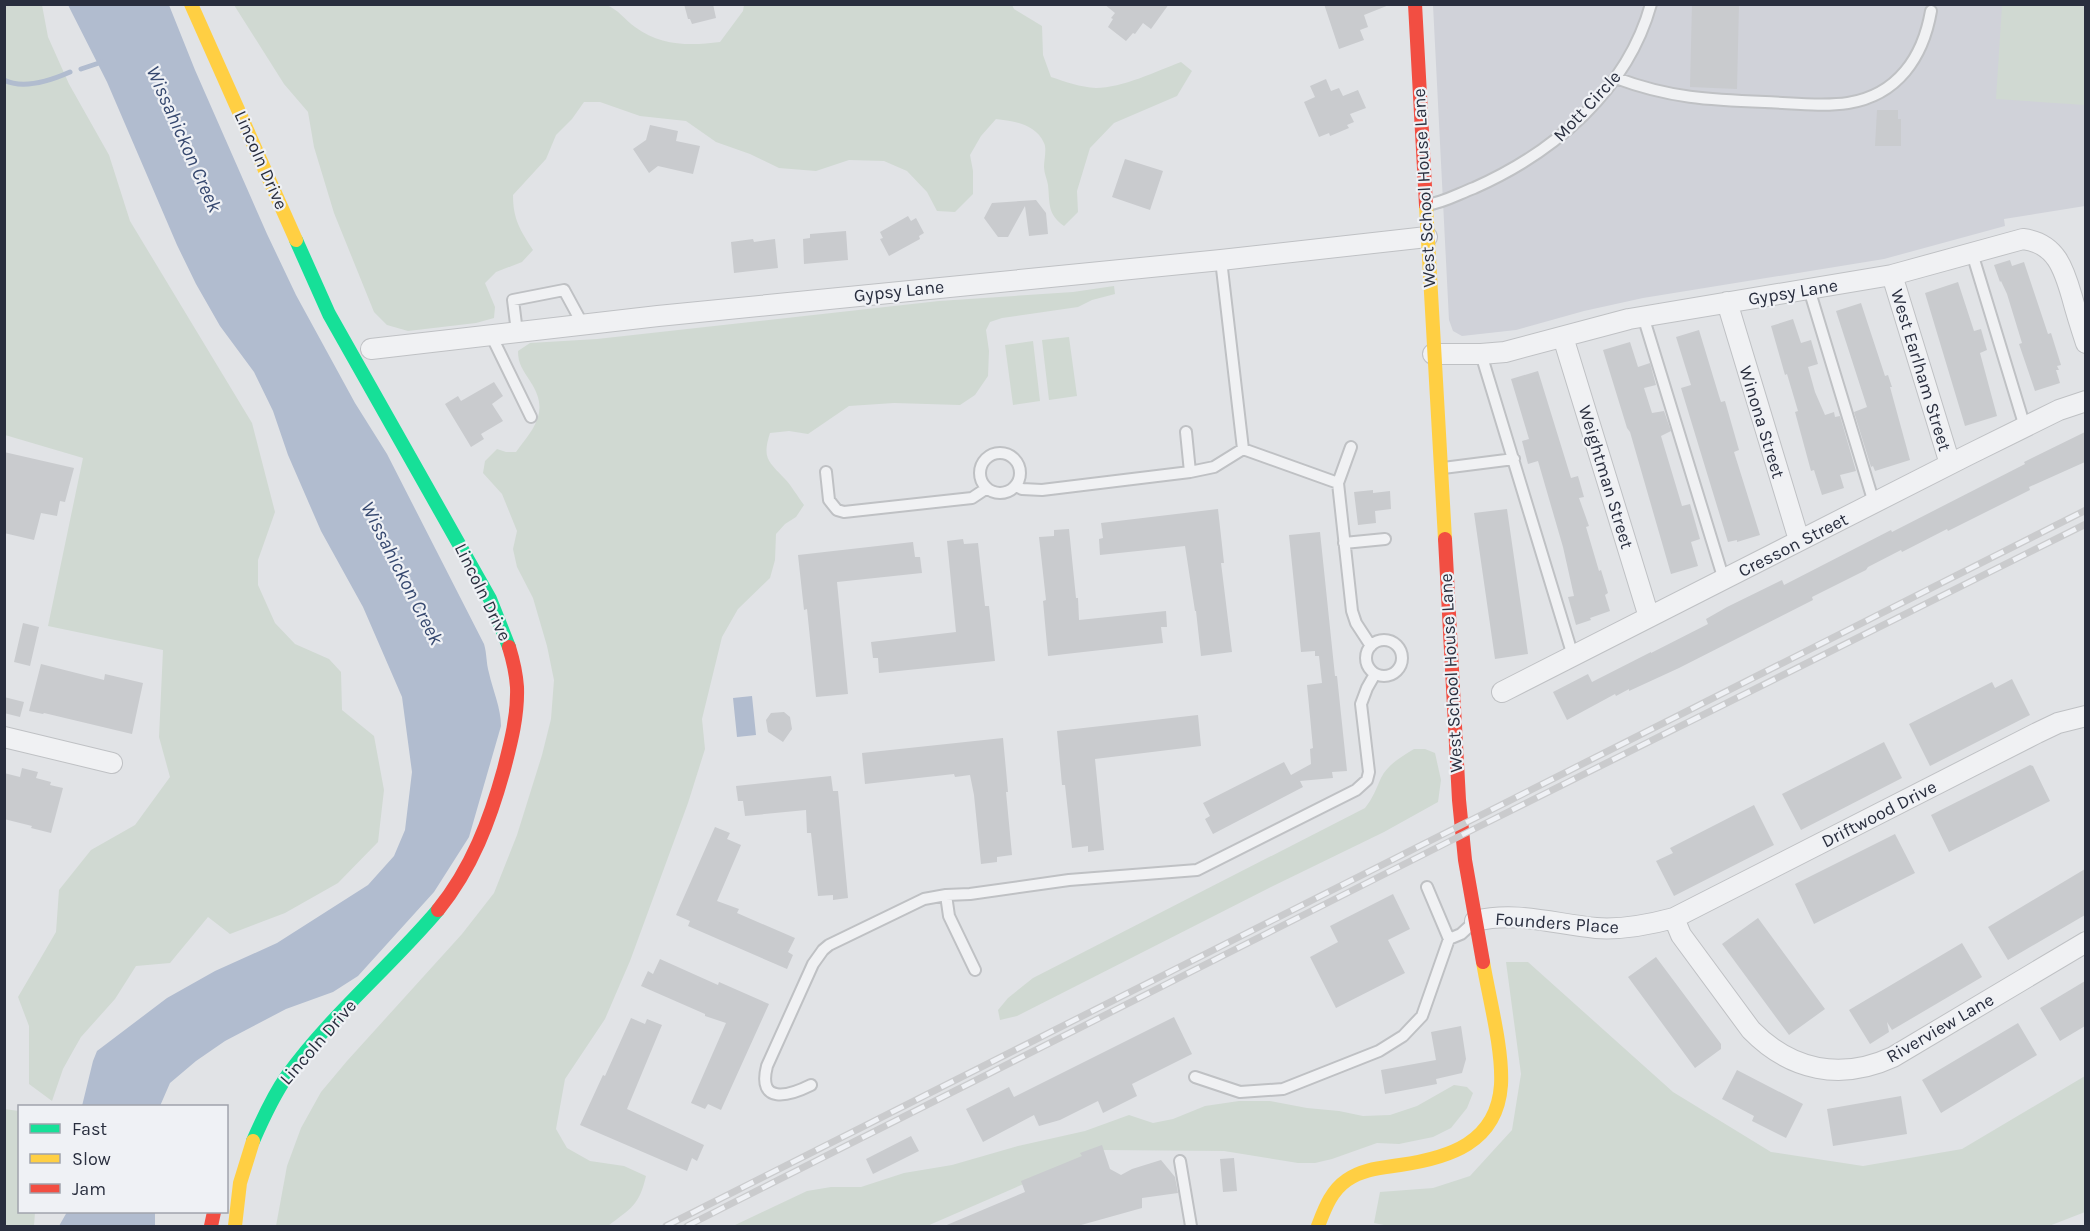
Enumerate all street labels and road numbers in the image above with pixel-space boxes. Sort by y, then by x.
street label: Mott Circle [1548,66,1626,146]
street label: West School House Lane [1408,88,1440,288]
street label: Lincoln Drive [229,107,293,213]
street label: Gypsy Lane [1746,274,1840,310]
street label: Gypsy Lane [853,275,945,307]
street label: West Earlham Street [1886,286,1956,454]
street label: Winona Street [1734,363,1790,481]
street label: Weightman Street [1574,402,1638,552]
street label: Cresson Street [1735,508,1852,582]
street label: Lincoln Drive [450,540,516,644]
street label: West School House Lane [1435,573,1467,773]
street label: Driftwood Drive [1818,776,1940,852]
street label: Founders Place [1494,908,1620,938]
street label: Riverview Lane [1882,988,1998,1068]
street label: Lincoln Drive [275,995,361,1089]

